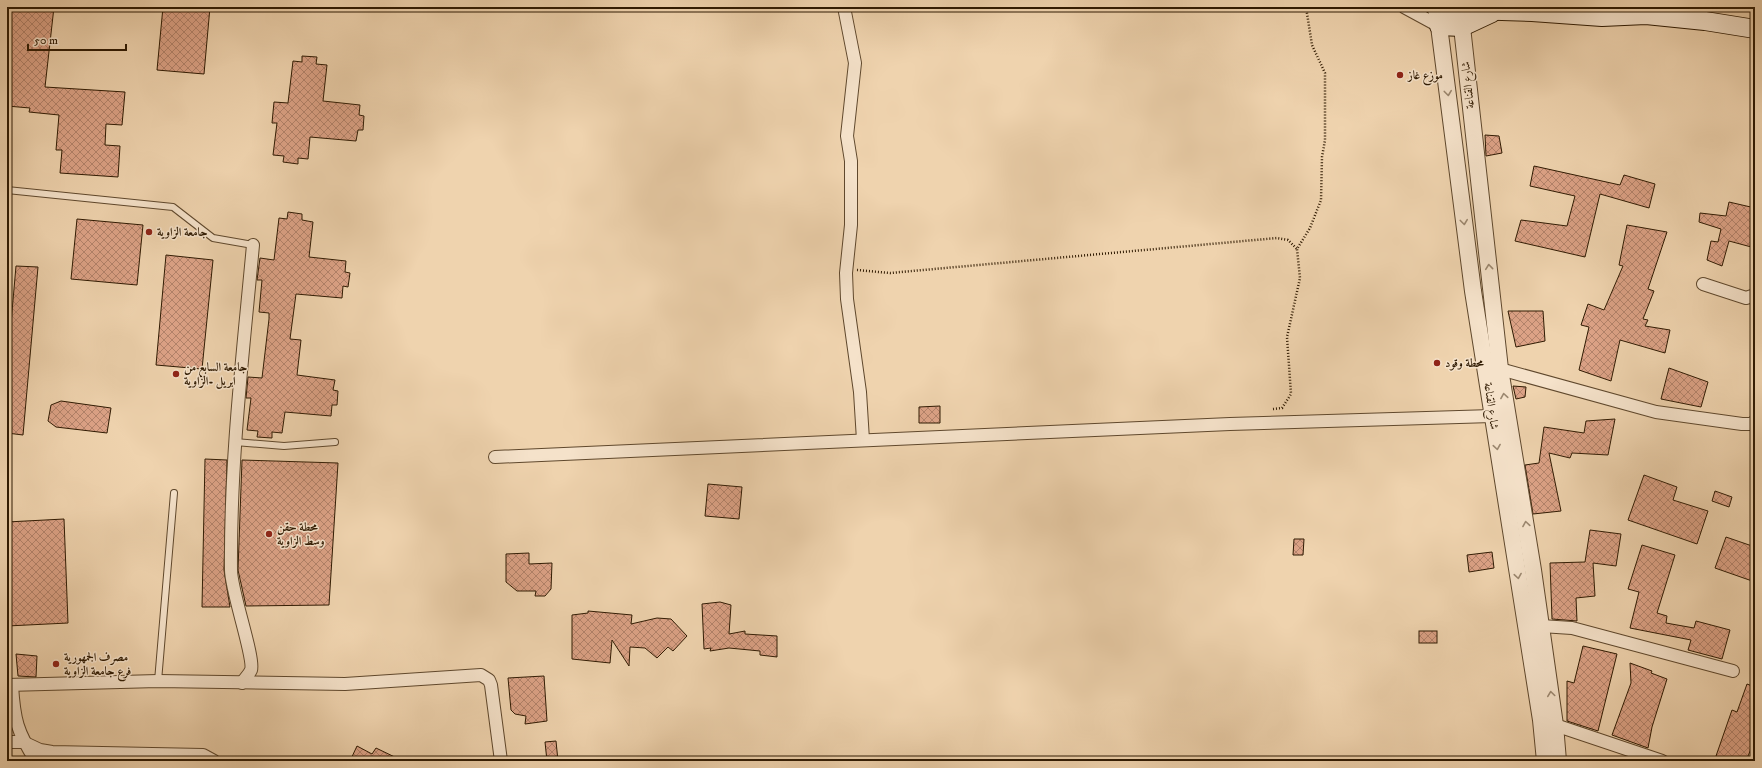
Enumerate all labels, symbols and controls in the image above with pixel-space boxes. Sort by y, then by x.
scale bar [28,26,126,52]
text: 50 m [34,33,58,48]
street label: شارع القناعة [1458,60,1481,109]
place label: موزع غاز [1406,68,1443,86]
marker: موزع غاز [1395,70,1405,80]
one-way arrow [1443,90,1452,96]
one-way arrow [1459,219,1468,225]
place label: جامعة الزاوية [157,225,208,240]
marker: جامعة الزاوية [144,227,154,237]
one-way arrow [1484,264,1493,270]
place label: محطة وقود [1445,356,1485,371]
marker: محطة وقود [1432,358,1442,368]
place label: جامعة السابع من ابريل -الزاوية [184,360,247,389]
marker: جامعة السابع من ابريل -الزاوية [171,369,181,379]
street label: شارع القناعة [1477,381,1502,431]
one-way arrow [1501,393,1509,399]
one-way arrow [1492,444,1501,450]
place label: محطة حقن وسط الزاوية [277,520,325,549]
one-way arrow [1522,521,1530,527]
marker: محطة حقن وسط الزاوية [264,529,274,539]
one-way arrow [1513,573,1522,579]
place label: مصرف الجمهورية فرع جامعة الزاوية [64,650,131,682]
marker: مصرف الجمهورية فرع جامعة الزاوية [51,659,61,669]
one-way arrow [1547,691,1556,697]

